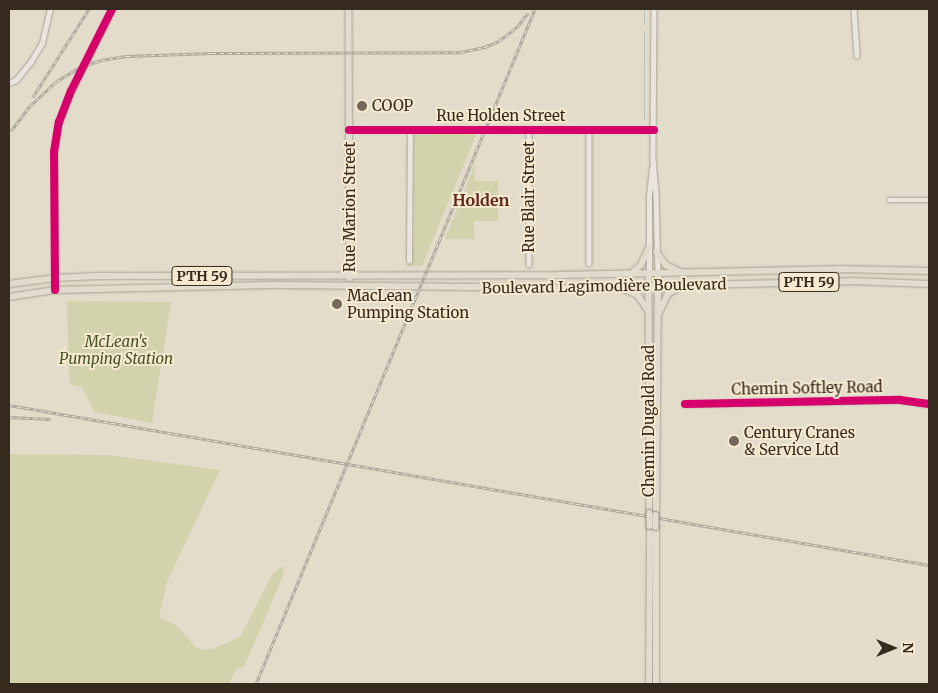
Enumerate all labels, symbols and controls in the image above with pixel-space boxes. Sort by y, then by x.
place label: COOP [372,97,413,115]
marker: COOP [356,100,368,112]
street label: Rue Holden Street [436,107,566,125]
street label: Rue Blair Street [520,141,538,253]
street label: Rue Marion Street [341,142,359,272]
district label: Holden [453,190,509,210]
road number: PTH 59 [171,264,233,288]
road number: PTH 59 [778,270,840,294]
street label: Boulevard Lagimodière Boulevard [482,275,726,297]
place label: MacLean Pumping Station [347,286,469,321]
marker: MacLean Pumping Station [331,298,343,310]
park label: McLean's Pumping Station [59,332,173,367]
street label: Chemin Dugald Road [640,345,658,497]
street label: Chemin Softley Road [731,378,883,398]
place label: Century Cranes & Service Ltd [744,423,855,458]
marker: Century Cranes & Service Ltd [728,435,740,447]
north arrow [868,623,918,673]
text: N [899,642,917,654]

